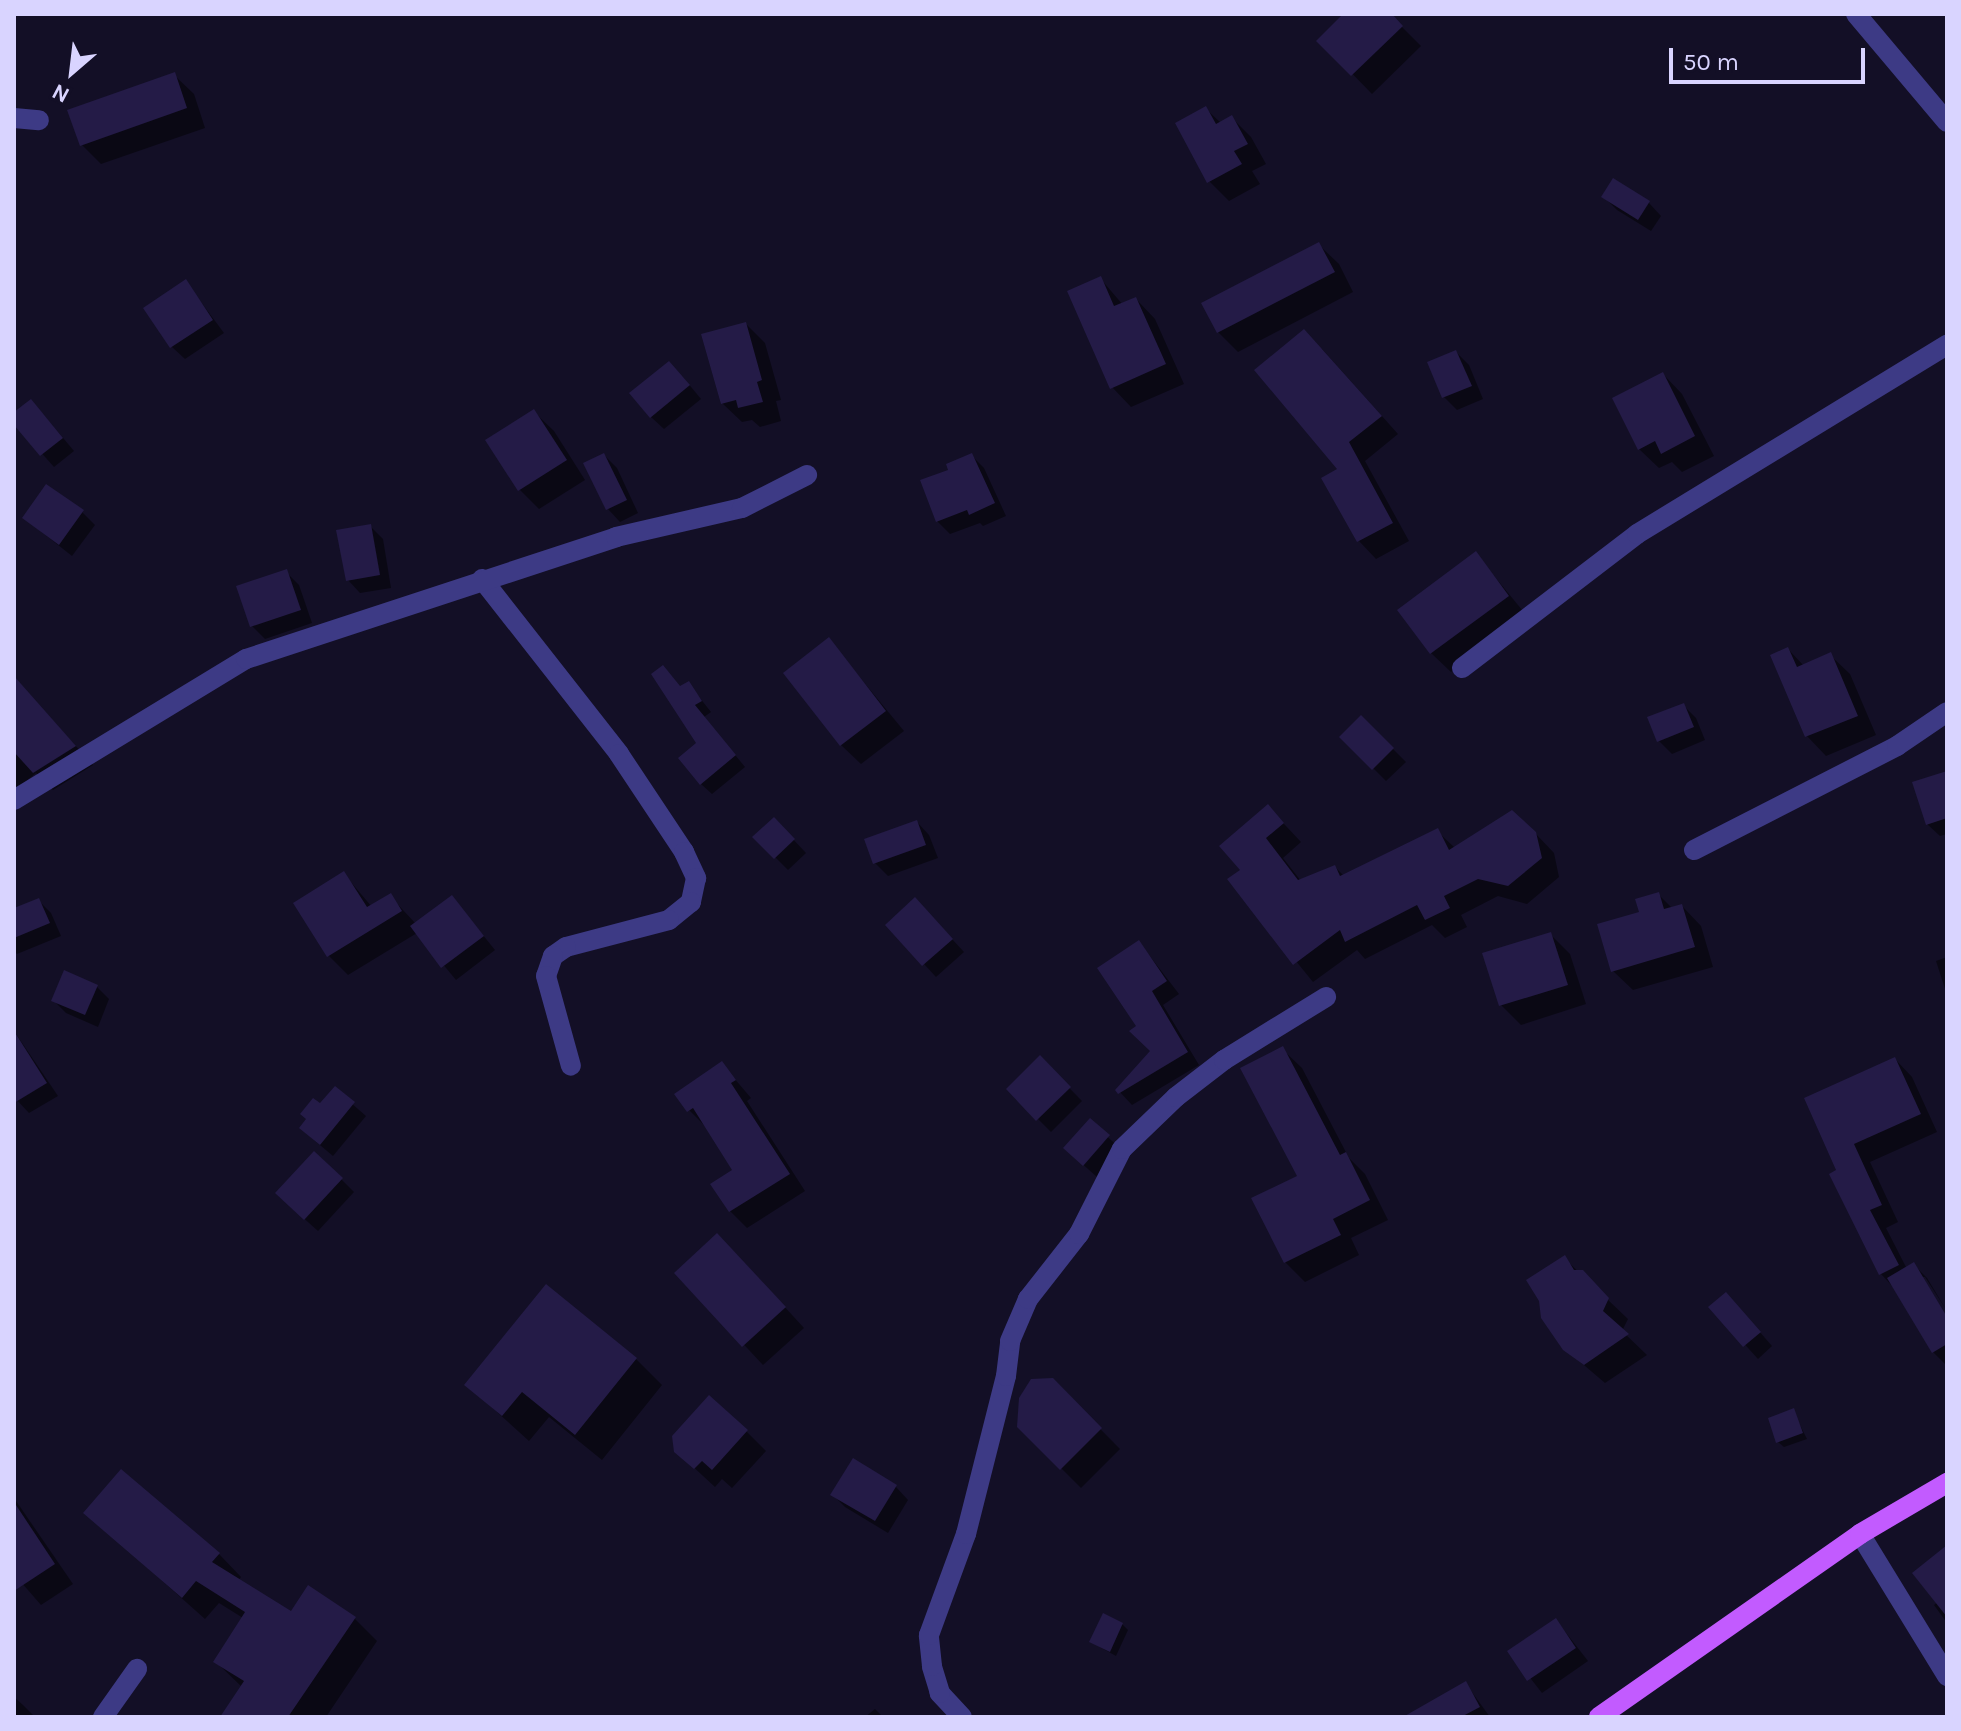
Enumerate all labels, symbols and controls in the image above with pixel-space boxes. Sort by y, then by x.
north arrow [32,32,112,112]
scale bar [1673,32,1869,82]
text: 50 m [1683,48,1739,76]
text: N [48,78,74,108]

